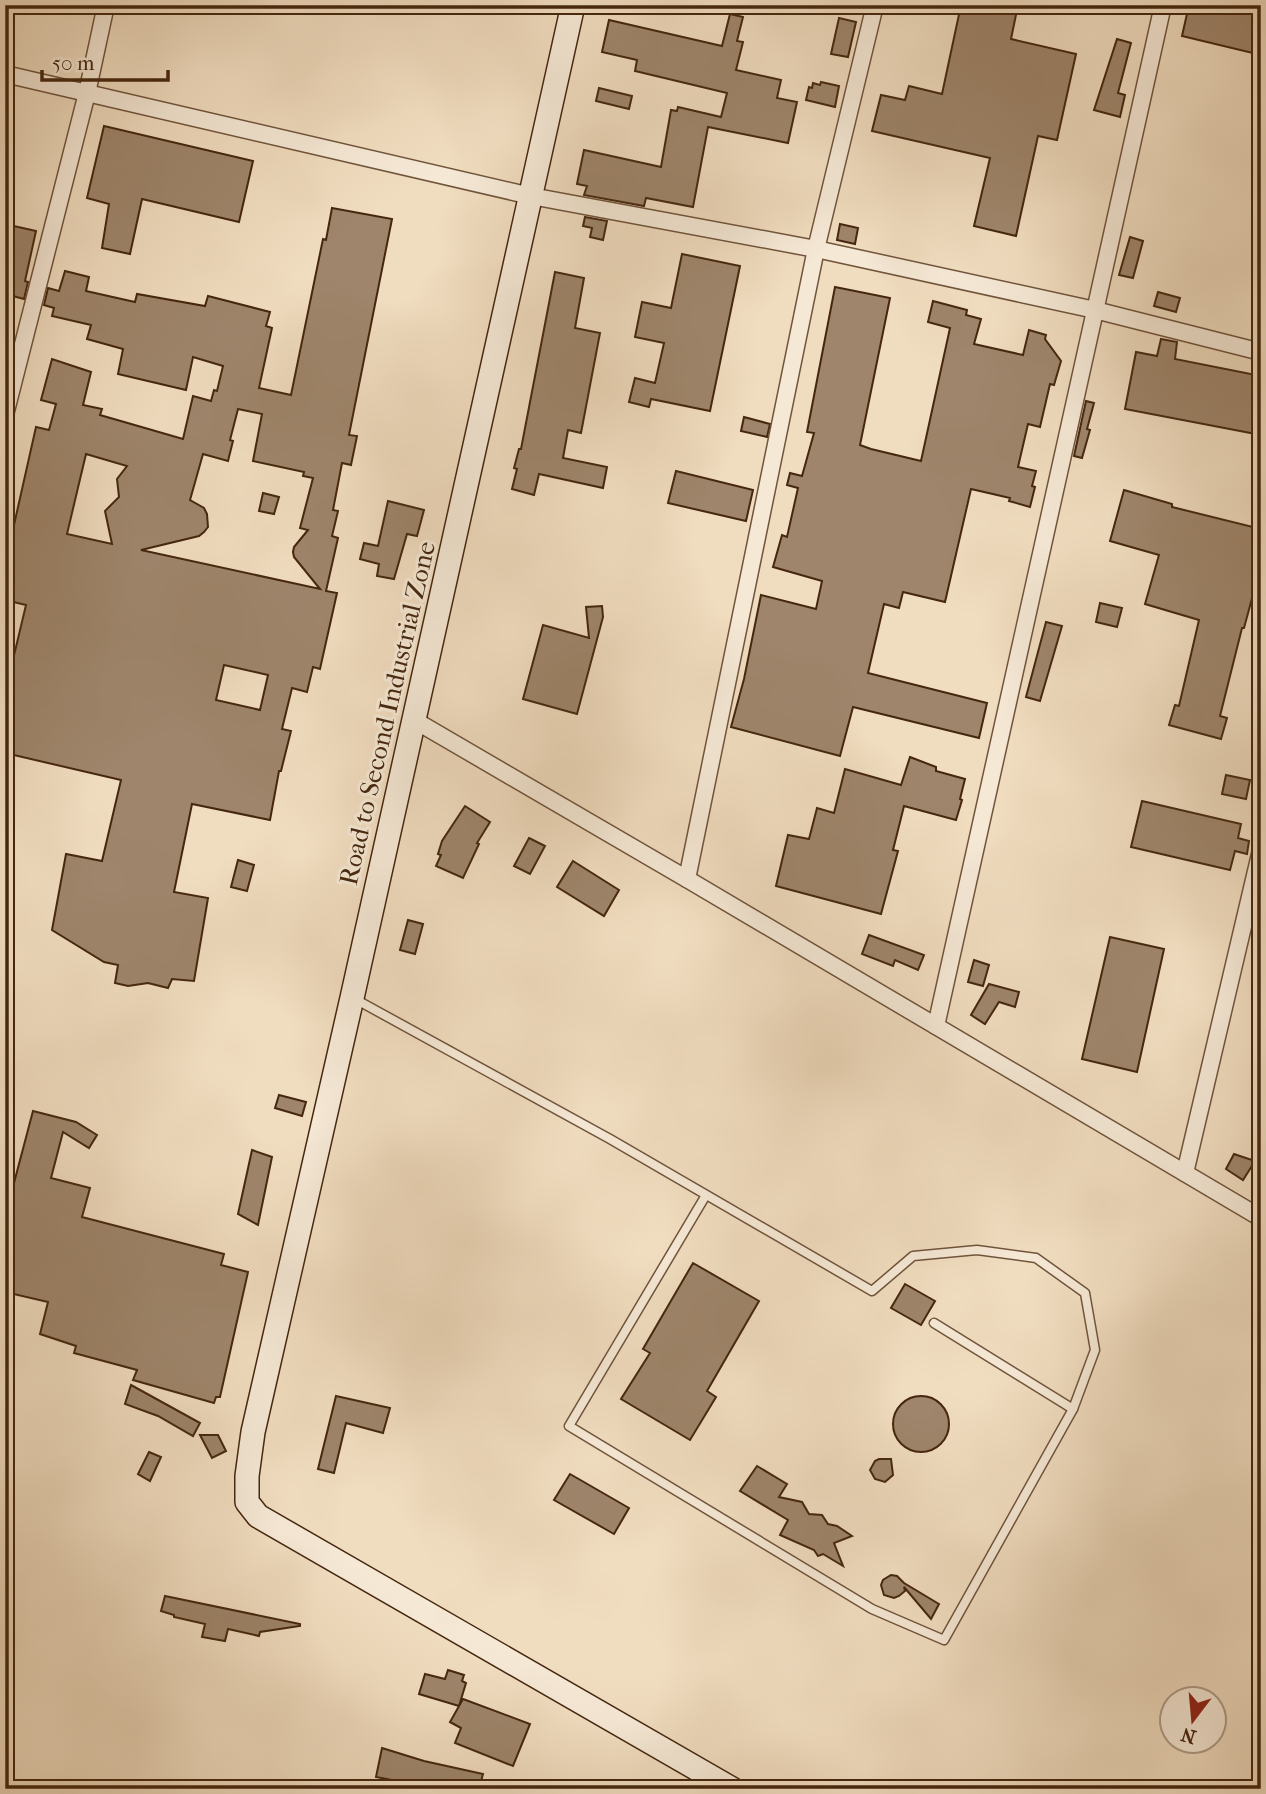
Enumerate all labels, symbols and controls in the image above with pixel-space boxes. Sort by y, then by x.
scale bar [42,38,168,82]
text: 50 m [52,51,95,75]
street label: Road to Second Industrial Zone [333,538,442,888]
north arrow [1158,1686,1228,1756]
text: N [1178,1723,1199,1748]

